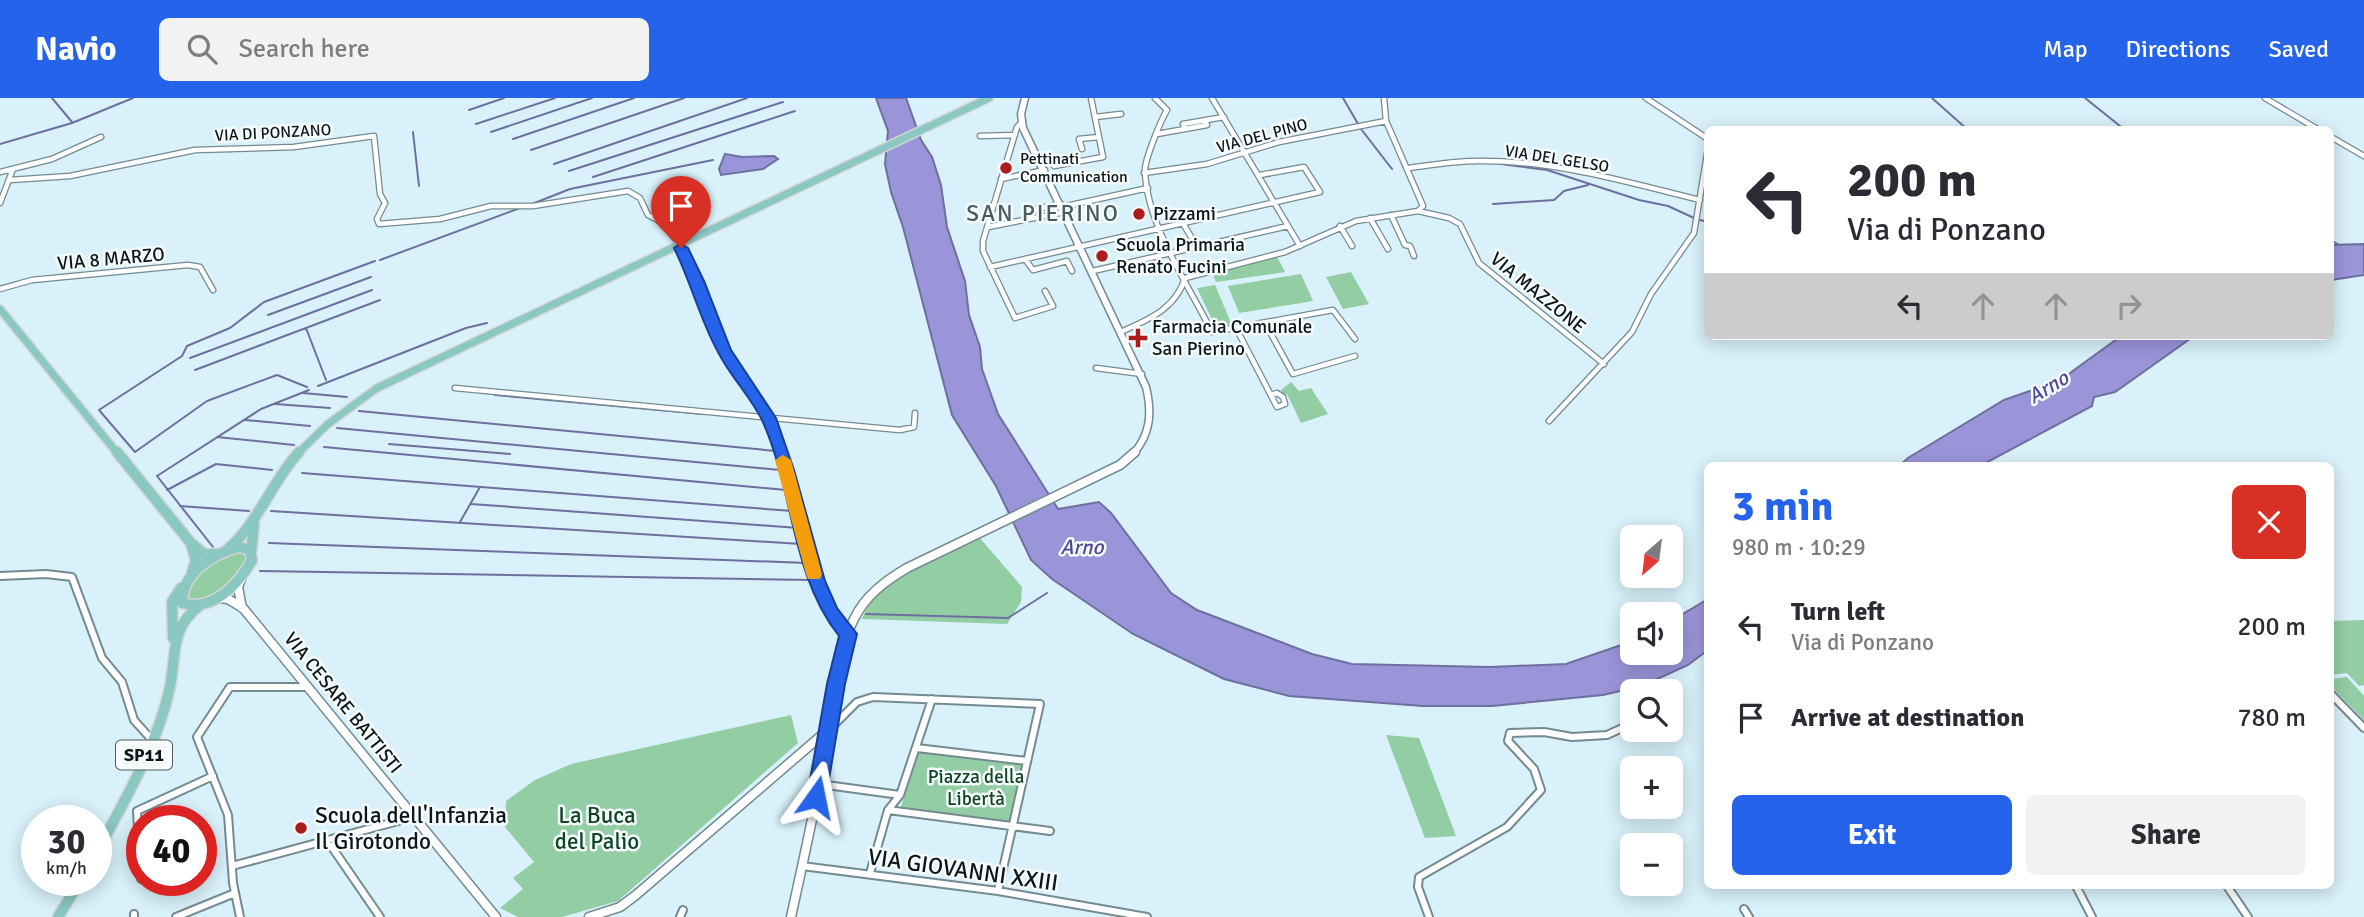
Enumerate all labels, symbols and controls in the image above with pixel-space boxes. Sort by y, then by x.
search box [159,18,649,81]
text: Navio [35,29,117,70]
icon: search [183,30,221,68]
text: Search here [239,33,370,65]
text: Map [2043,34,2088,64]
text: Directions [2126,34,2231,64]
text: Saved [2269,34,2329,64]
street label: VIA DEL PINO [1214,114,1310,158]
street label: VIA DI PONZANO [214,120,332,146]
street label: VIA DEL GELSO [1503,141,1611,177]
place label: Pettinati Communication [1020,149,1128,187]
text: 200 m [1847,150,1977,210]
icon: left [1732,154,1823,245]
marker: Pettinati Communication [998,160,1014,176]
pin [651,176,711,248]
icon: arrive [662,187,700,225]
district label: SAN PIERINO [966,199,1120,228]
place label: Pizzami [1153,202,1216,226]
marker: Pizzami [1131,206,1147,222]
text: Via di Ponzano [1847,210,2046,249]
place label: Scuola Primaria Renato Fucini [1116,233,1245,279]
street label: VIA 8 MARZO [56,242,166,276]
street label: VIA MAZZONE [1485,247,1591,339]
marker: Scuola Primaria Renato Fucini [1094,248,1110,264]
icon: left [1891,287,1929,325]
icon: ahead [1964,287,2002,325]
icon: ahead [2037,287,2075,325]
icon: right [2110,287,2148,325]
place label: Farmacia Comunale San Pierino [1152,315,1312,361]
marker: Farmacia Comunale San Pierino [1130,330,1146,346]
water label: Arno [2023,364,2074,409]
text: 3 min [1732,481,1833,532]
button: close [2232,485,2306,559]
north arrow [1620,525,1684,588]
map controls [1620,525,1683,896]
text: 980 m · 10:29 [1732,533,1866,562]
water label: Arno [1061,534,1105,560]
text: Turn left [1791,596,1885,628]
button: sound [1620,602,1683,665]
icon: left [1732,608,1770,646]
text: 200 m [2237,611,2306,643]
street label: VIA CESARE BATTISTI [279,628,407,778]
text: Via di Ponzano [1791,628,1934,657]
button: search [1620,679,1683,742]
icon: arrive [1732,699,1770,737]
text: Arrive at destination [1791,702,2024,734]
text: 780 m [2237,702,2306,734]
road number: SP11 [116,740,172,770]
button: + [1620,756,1683,819]
position arrow [779,760,853,834]
park label: Piazza della Libertà [928,765,1024,811]
button: Exit [1732,795,2012,875]
button: Share [2026,795,2306,875]
place label: Scuola dell'Infanzia Il Girotondo [315,801,507,856]
park label: La Buca del Palio [555,801,639,856]
speed limit sign: 40 [126,805,217,896]
text: 30 [48,820,85,863]
marker: Scuola dell'Infanzia Il Girotondo [293,820,309,836]
button: − [1620,833,1683,896]
street label: VIA GIOVANNI XXIII [866,842,1060,898]
text: km/h [46,857,87,879]

